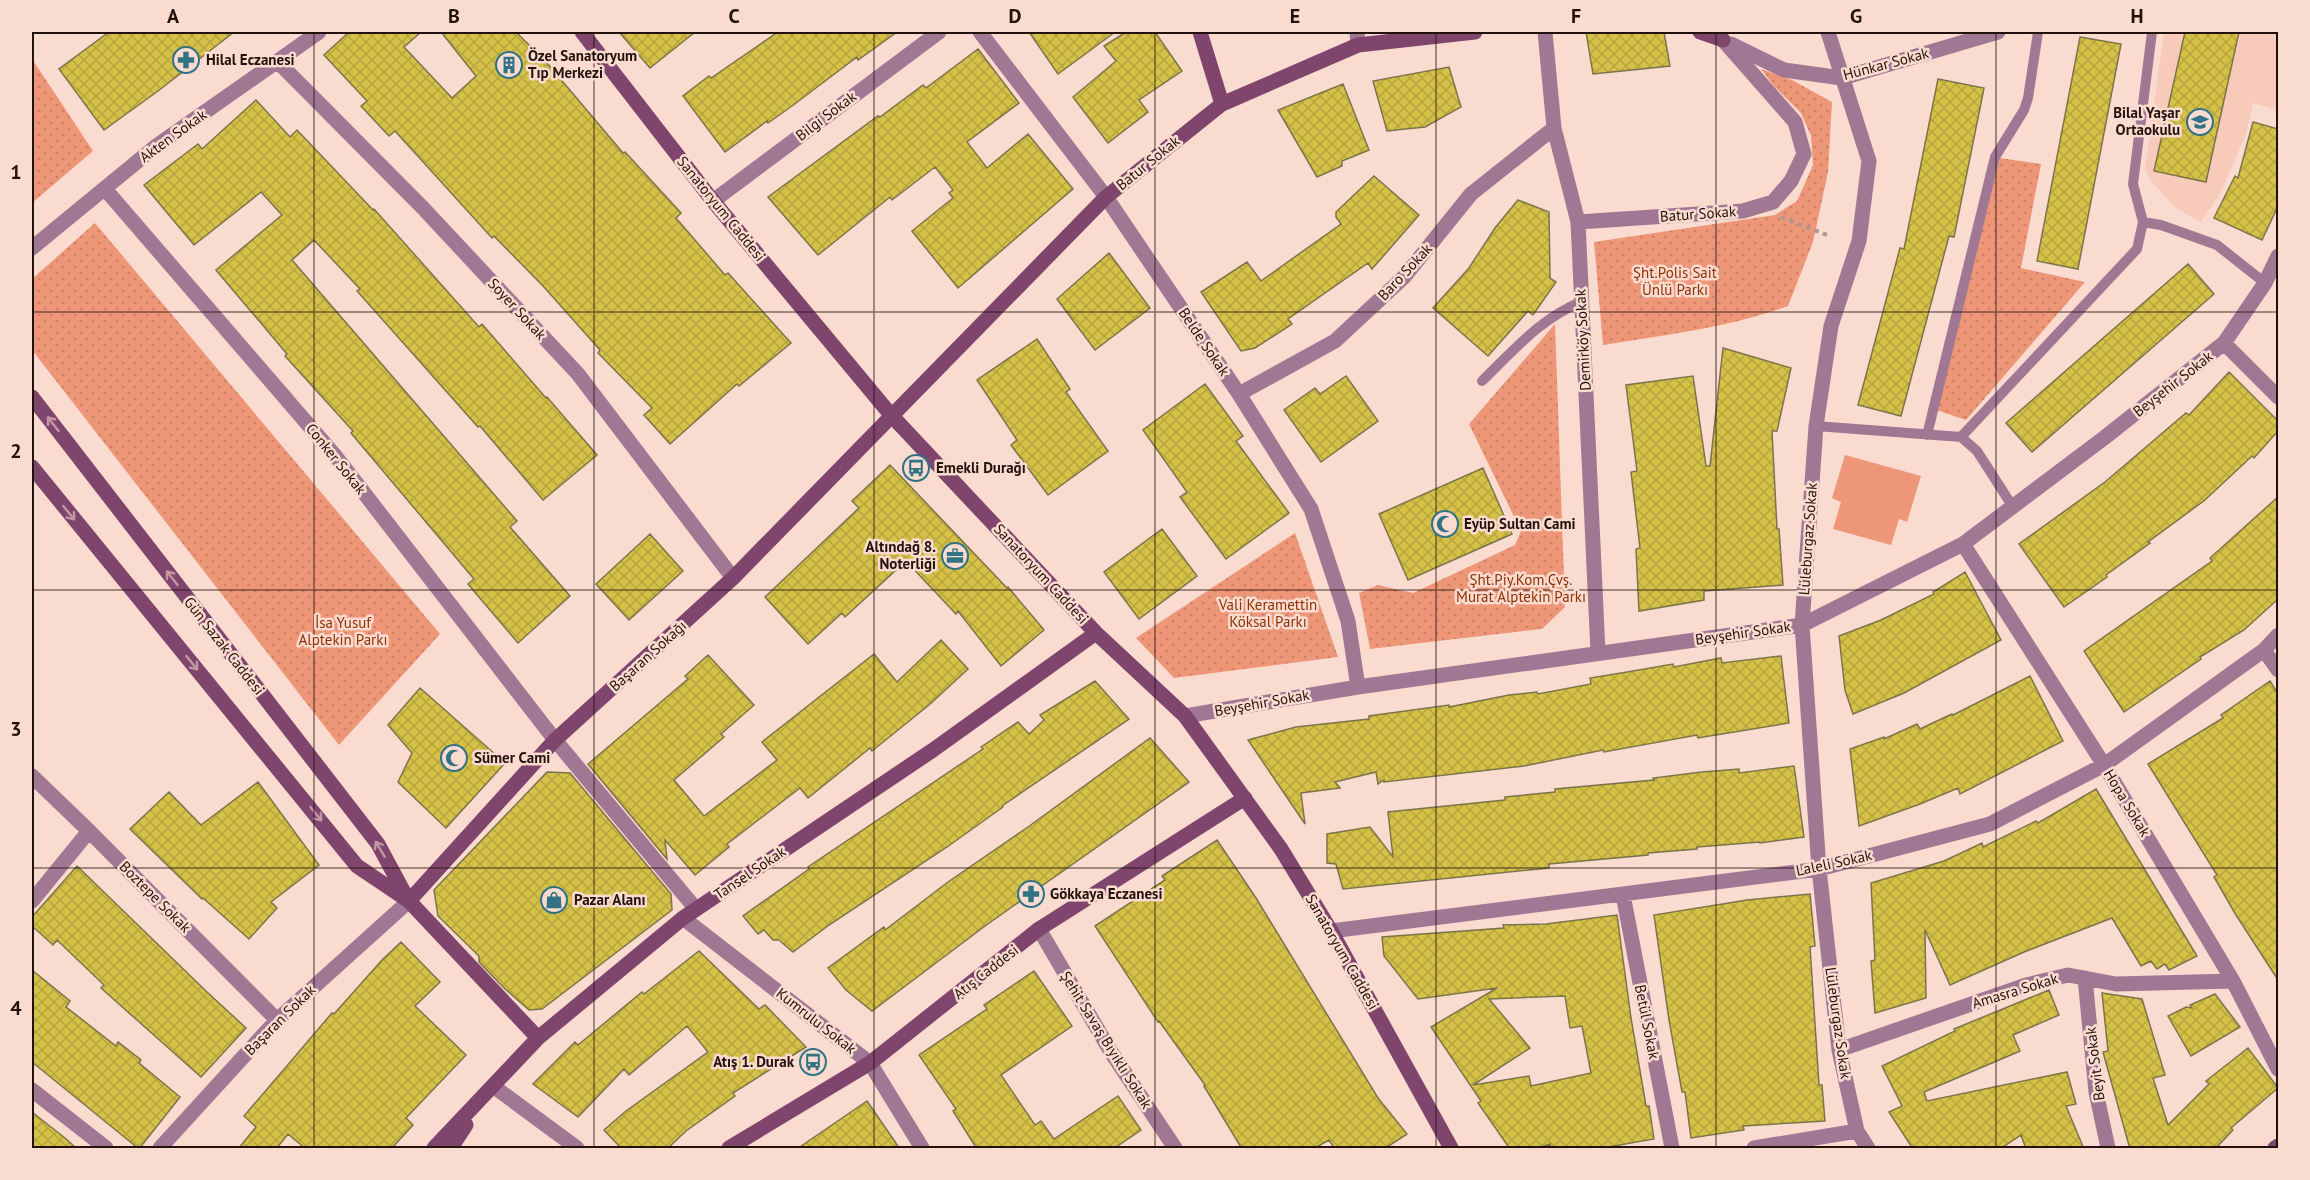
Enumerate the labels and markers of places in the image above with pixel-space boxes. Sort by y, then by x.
pharmacy icon: Hilal Eczanesi [171,45,201,75]
place label: Özel Sanatoryum Tıp Merkezi [528,46,637,82]
place label: Hilal Eczanesi [206,50,295,69]
building icon: Özel Sanatoryum Tıp Merkezi [494,50,524,80]
place label: Bilal Yaşar Ortaokulu [2113,103,2181,139]
school or university icon: Bilal Yaşar Ortaokulu [2185,107,2215,137]
bus stop icon: Emekli Durağı [901,453,931,483]
place label: Emekli Durağı [936,458,1026,477]
mosque icon: Eyüp Sultan Cami [1430,509,1460,539]
place label: Eyüp Sultan Cami [1464,514,1576,533]
place label: Altındağ 8. Noterliği [866,537,936,573]
office icon: Altındağ 8. Noterliği [940,541,970,571]
mosque icon: Sümer Cami [439,743,469,773]
place label: Sümer Cami [474,748,550,767]
pharmacy icon: Gökkaya Eczanesi [1016,879,1046,909]
place label: Gökkaya Eczanesi [1050,884,1162,903]
shop icon: Pazar Alanı [539,885,569,915]
place label: Pazar Alanı [574,890,646,909]
bus stop icon: Atış 1. Durak [798,1047,828,1077]
place label: Atış 1. Durak [713,1052,795,1071]

